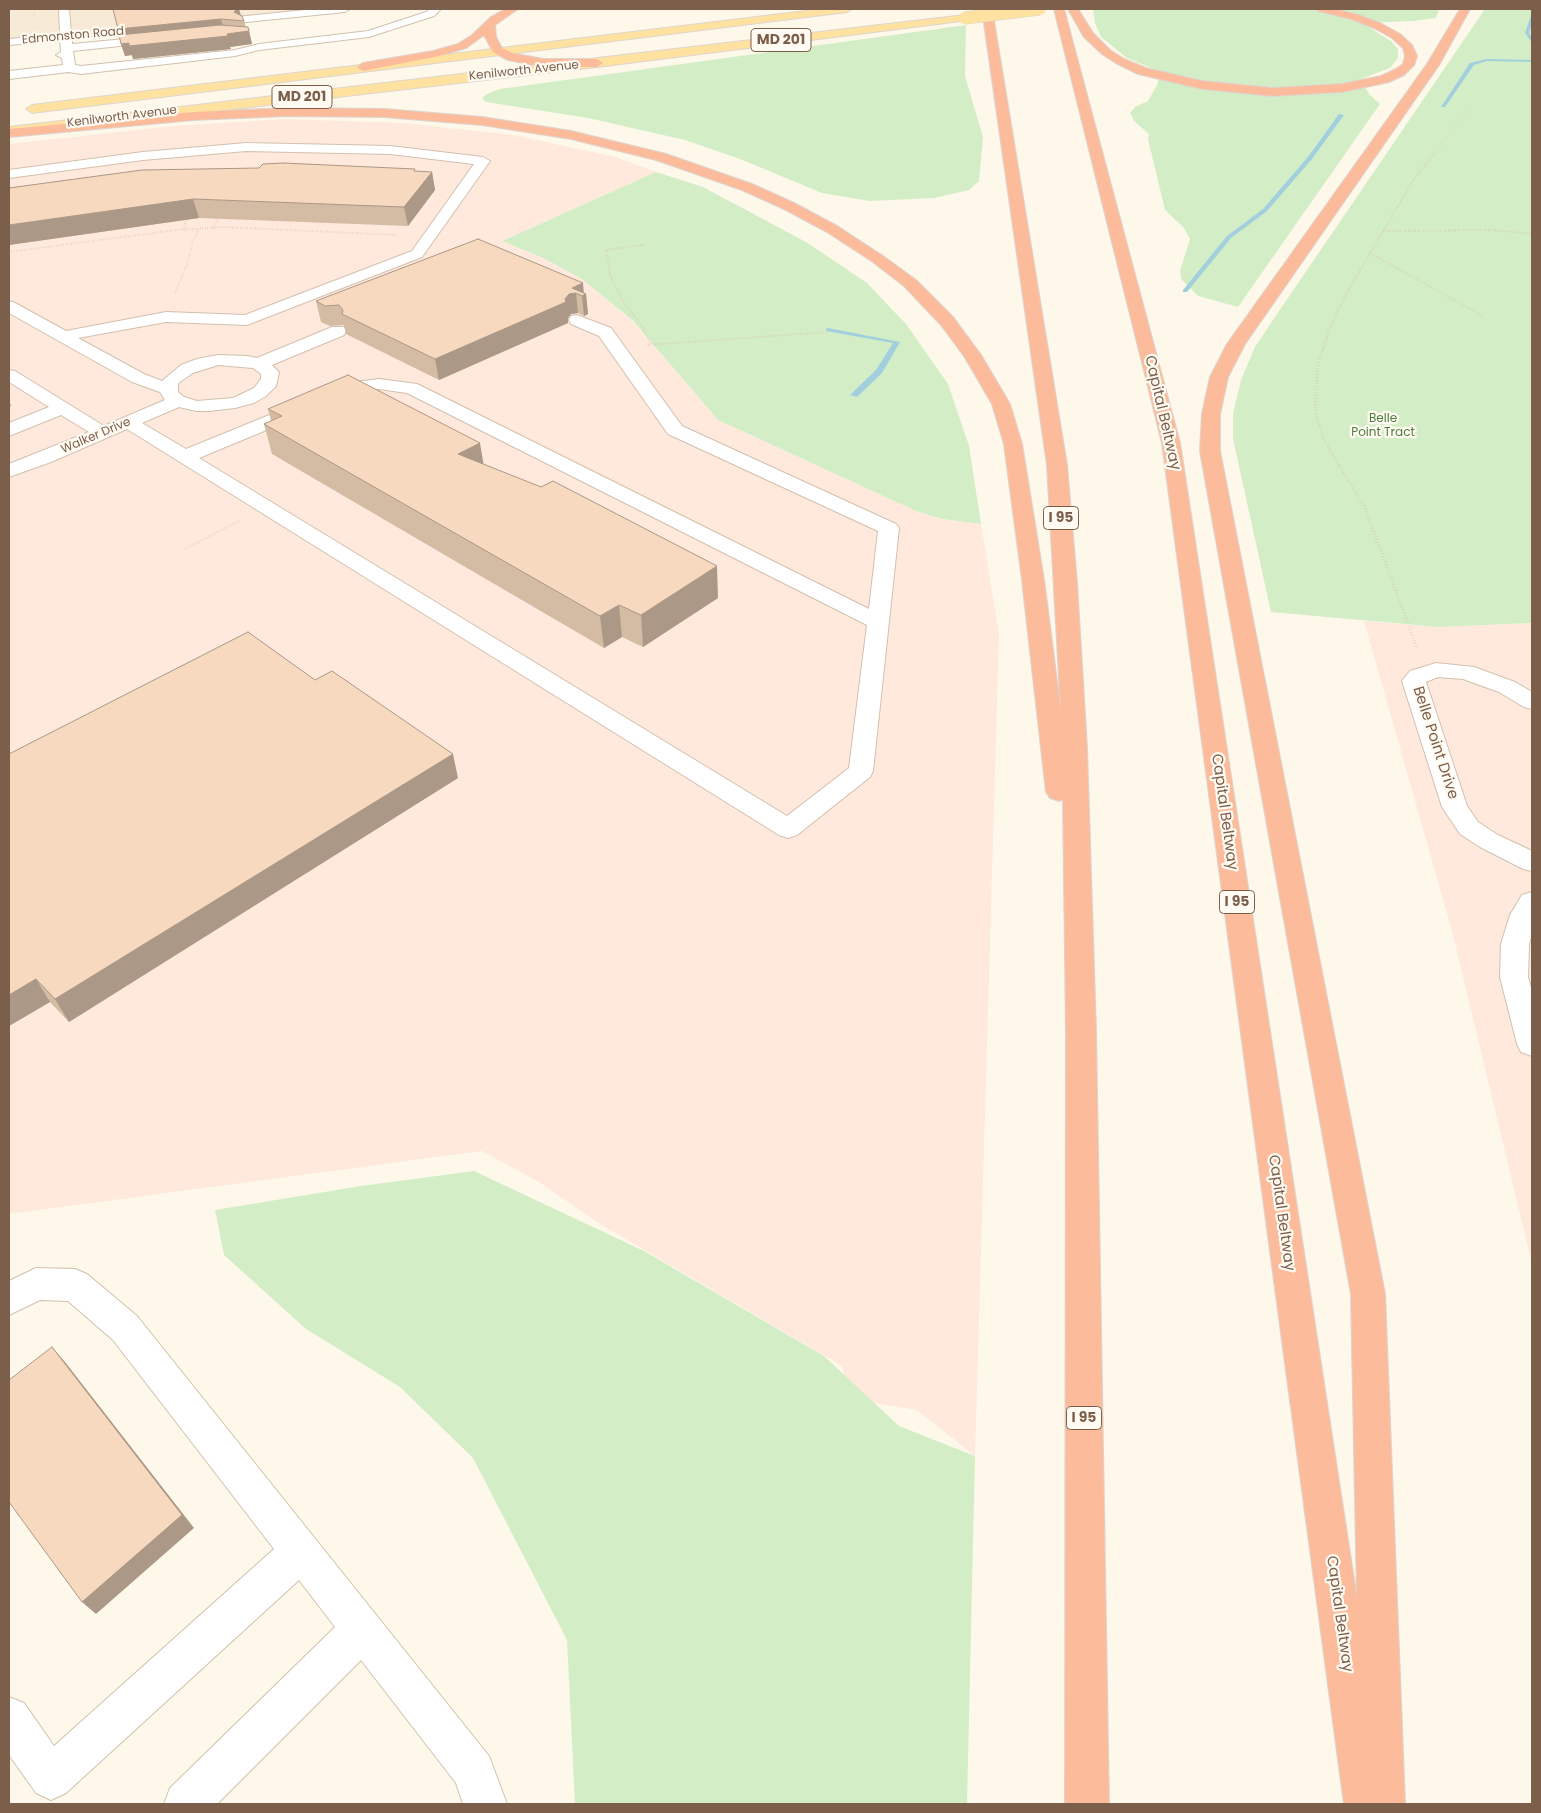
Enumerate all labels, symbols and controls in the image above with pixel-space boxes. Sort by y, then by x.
street label: Edmonston Road [21,24,125,48]
road number: MD 201 [751,28,811,52]
street label: Kenilworth Avenue [468,58,580,84]
road number: MD 201 [272,85,332,108]
street label: Kenilworth Avenue [66,103,178,131]
street label: Capital Beltway [1140,354,1184,472]
park label: Belle Point Tract [1351,412,1415,440]
street label: Walker Drive [59,415,133,457]
road number: I 95 [1044,506,1078,530]
street label: Belle Point Drive [1408,684,1462,802]
street label: Capital Beltway [1207,753,1241,871]
road number: I 95 [1220,890,1254,914]
street label: Capital Beltway [1264,1154,1298,1272]
road number: I 95 [1066,1406,1102,1430]
street label: Capital Beltway [1322,1555,1356,1673]

